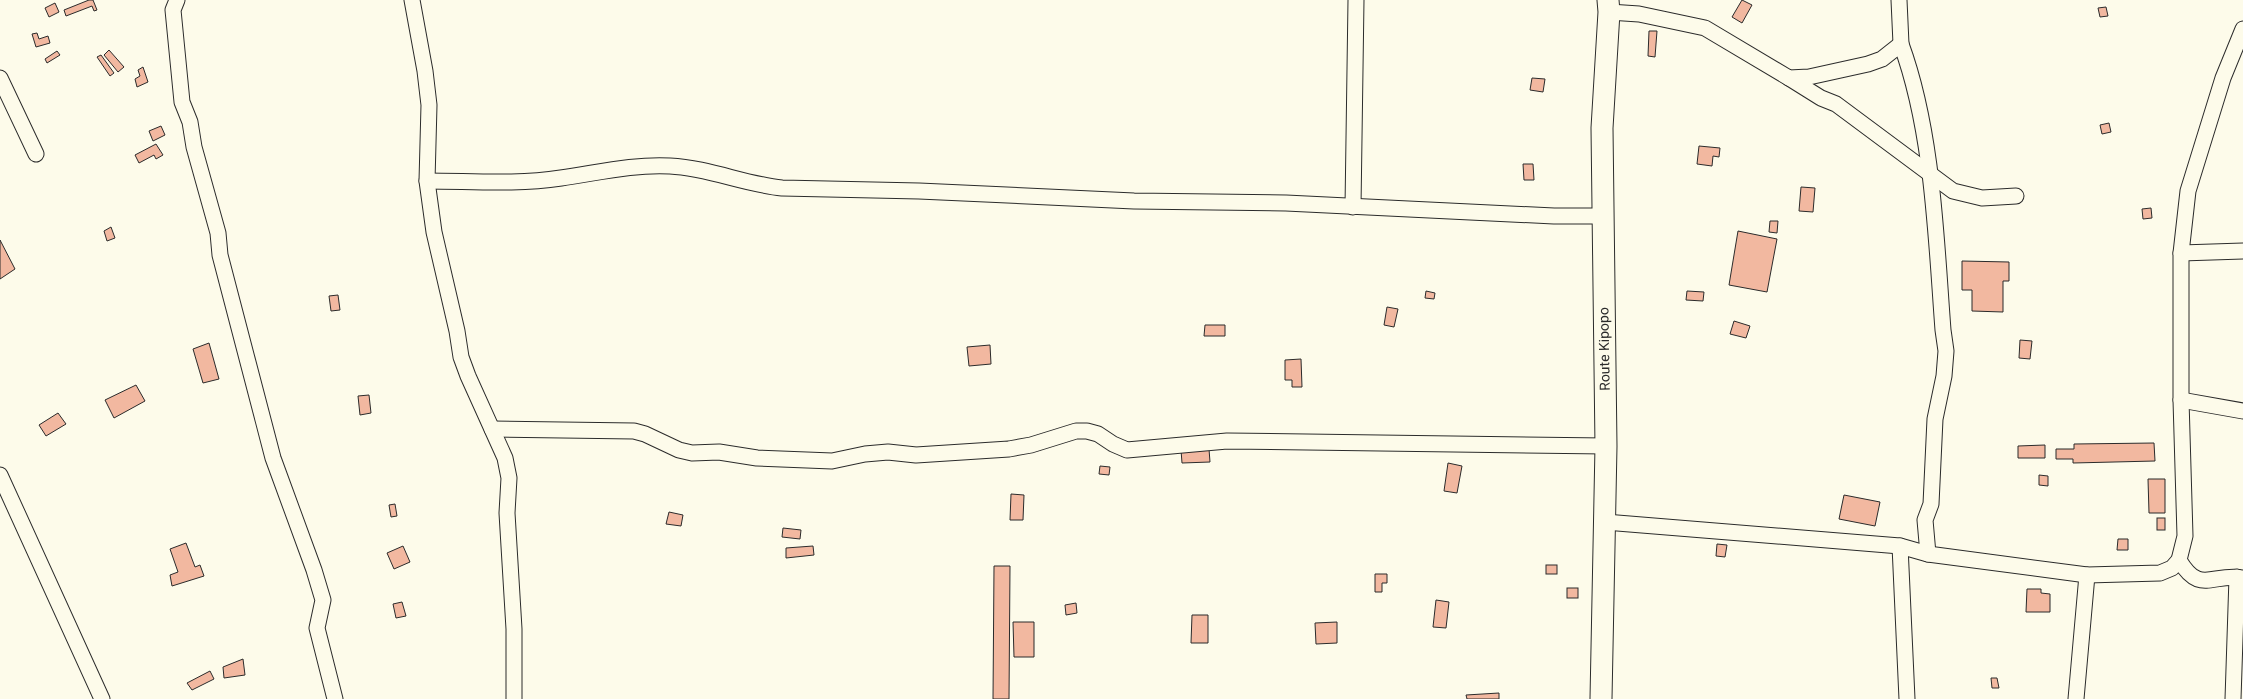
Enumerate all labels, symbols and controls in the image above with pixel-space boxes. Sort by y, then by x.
street label: Route Kipopo [1595,307,1613,391]

